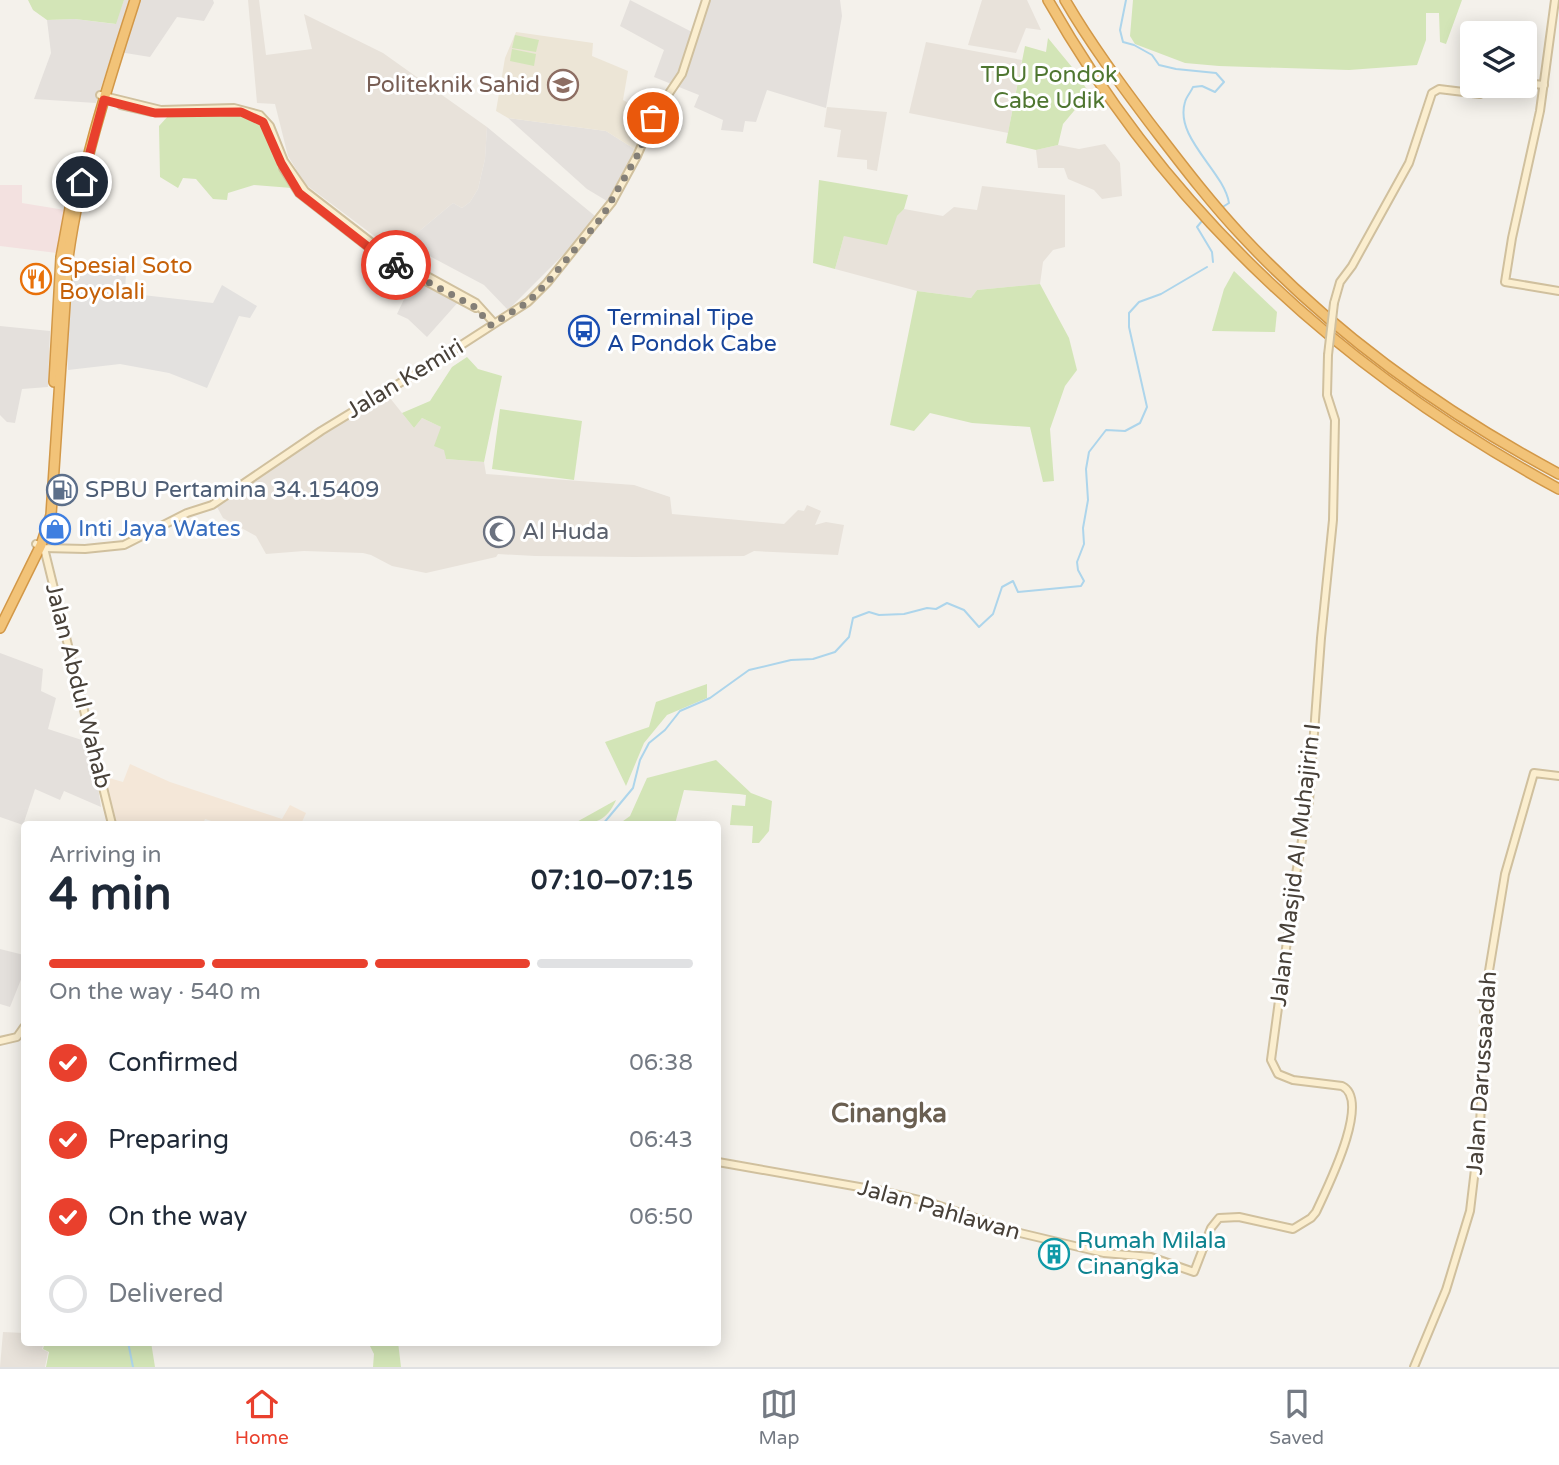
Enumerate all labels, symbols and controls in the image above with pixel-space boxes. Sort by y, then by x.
map controls [1460,21,1537,98]
button: layers [1460,21,1537,98]
park label: TPU Pondok Cabe Udik [980,61,1118,115]
school or university icon: Politeknik Sahid [546,68,580,102]
place label: Politeknik Sahid [366,71,540,99]
pin [623,88,683,148]
icon: bag [634,99,672,137]
pin [52,152,112,212]
icon: home [63,163,101,201]
courier [361,230,431,300]
icon: bike [377,246,415,284]
place label: Spesial Soto Boyolali [59,252,193,306]
restaurant icon: Spesial Soto Boyolali [19,262,53,296]
place label: Terminal Tipe A Pondok Cabe [607,304,777,358]
bus stop icon: Terminal Tipe A Pondok Cabe [567,314,601,348]
street label: Jalan Kemiri [341,333,469,425]
fuel station icon: SPBU Pertamina 34.15409 [45,473,79,507]
place label: SPBU Pertamina 34.15409 [85,476,380,504]
shop icon: Inti Jaya Wates [38,512,72,546]
place label: Inti Jaya Wates [78,515,241,543]
mosque icon: Al Huda [482,515,516,549]
place label: Al Huda [522,518,609,546]
street label: Jalan Abdul Wahab [39,580,117,792]
street label: Jalan Masjid Al Muhajirin I [1265,722,1327,1008]
text: Arriving in [49,841,162,869]
text: 07:10–07:15 [531,865,693,896]
text: 4 min [49,867,172,922]
street label: Jalan Darussaadah [1461,970,1503,1176]
text: On the way · 540 m [49,978,261,1006]
icon: check [49,1044,87,1082]
text: Confirmed [108,1047,238,1078]
text: 06:38 [629,1049,693,1077]
district label: Cinangka [831,1098,947,1129]
icon: check [49,1121,87,1159]
text: Preparing [108,1124,229,1155]
text: 06:43 [629,1126,693,1154]
street label: Jalan Pahlawan [855,1173,1023,1247]
icon: check [49,1198,87,1236]
text: On the way [108,1201,248,1232]
text: 06:50 [629,1203,693,1231]
place label: Rumah Milala Cinangka [1077,1227,1226,1281]
building icon: Rumah Milala Cinangka [1037,1237,1071,1271]
text: Delivered [108,1278,224,1309]
tab: Home [235,1385,289,1449]
tab: Map [758,1385,799,1449]
tab: Saved [1269,1385,1324,1449]

